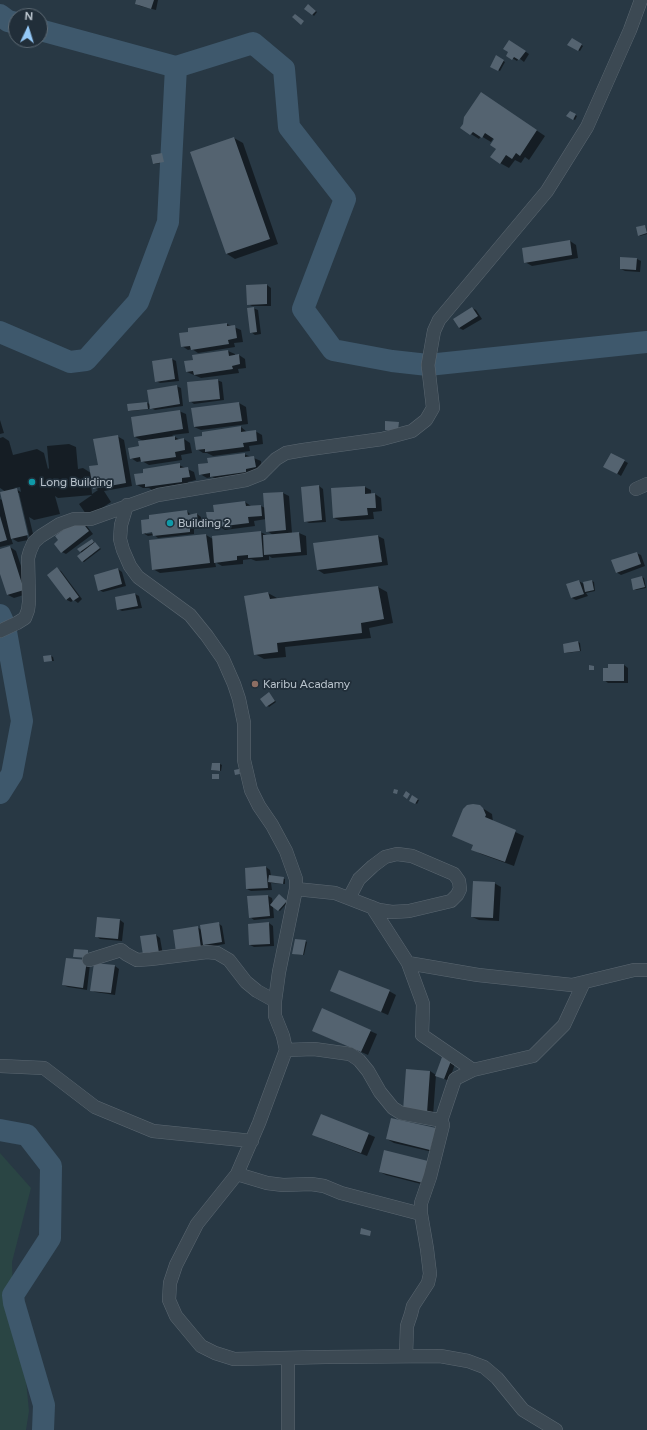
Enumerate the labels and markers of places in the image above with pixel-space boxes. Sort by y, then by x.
place label: Long Building [40,475,113,489]
marker: Long Building [27,477,37,487]
place label: Building 2 [178,516,231,530]
marker: Building 2 [165,518,175,528]
place label: Karibu Acadamy [263,677,350,691]
marker: Karibu Acadamy [250,679,260,689]

